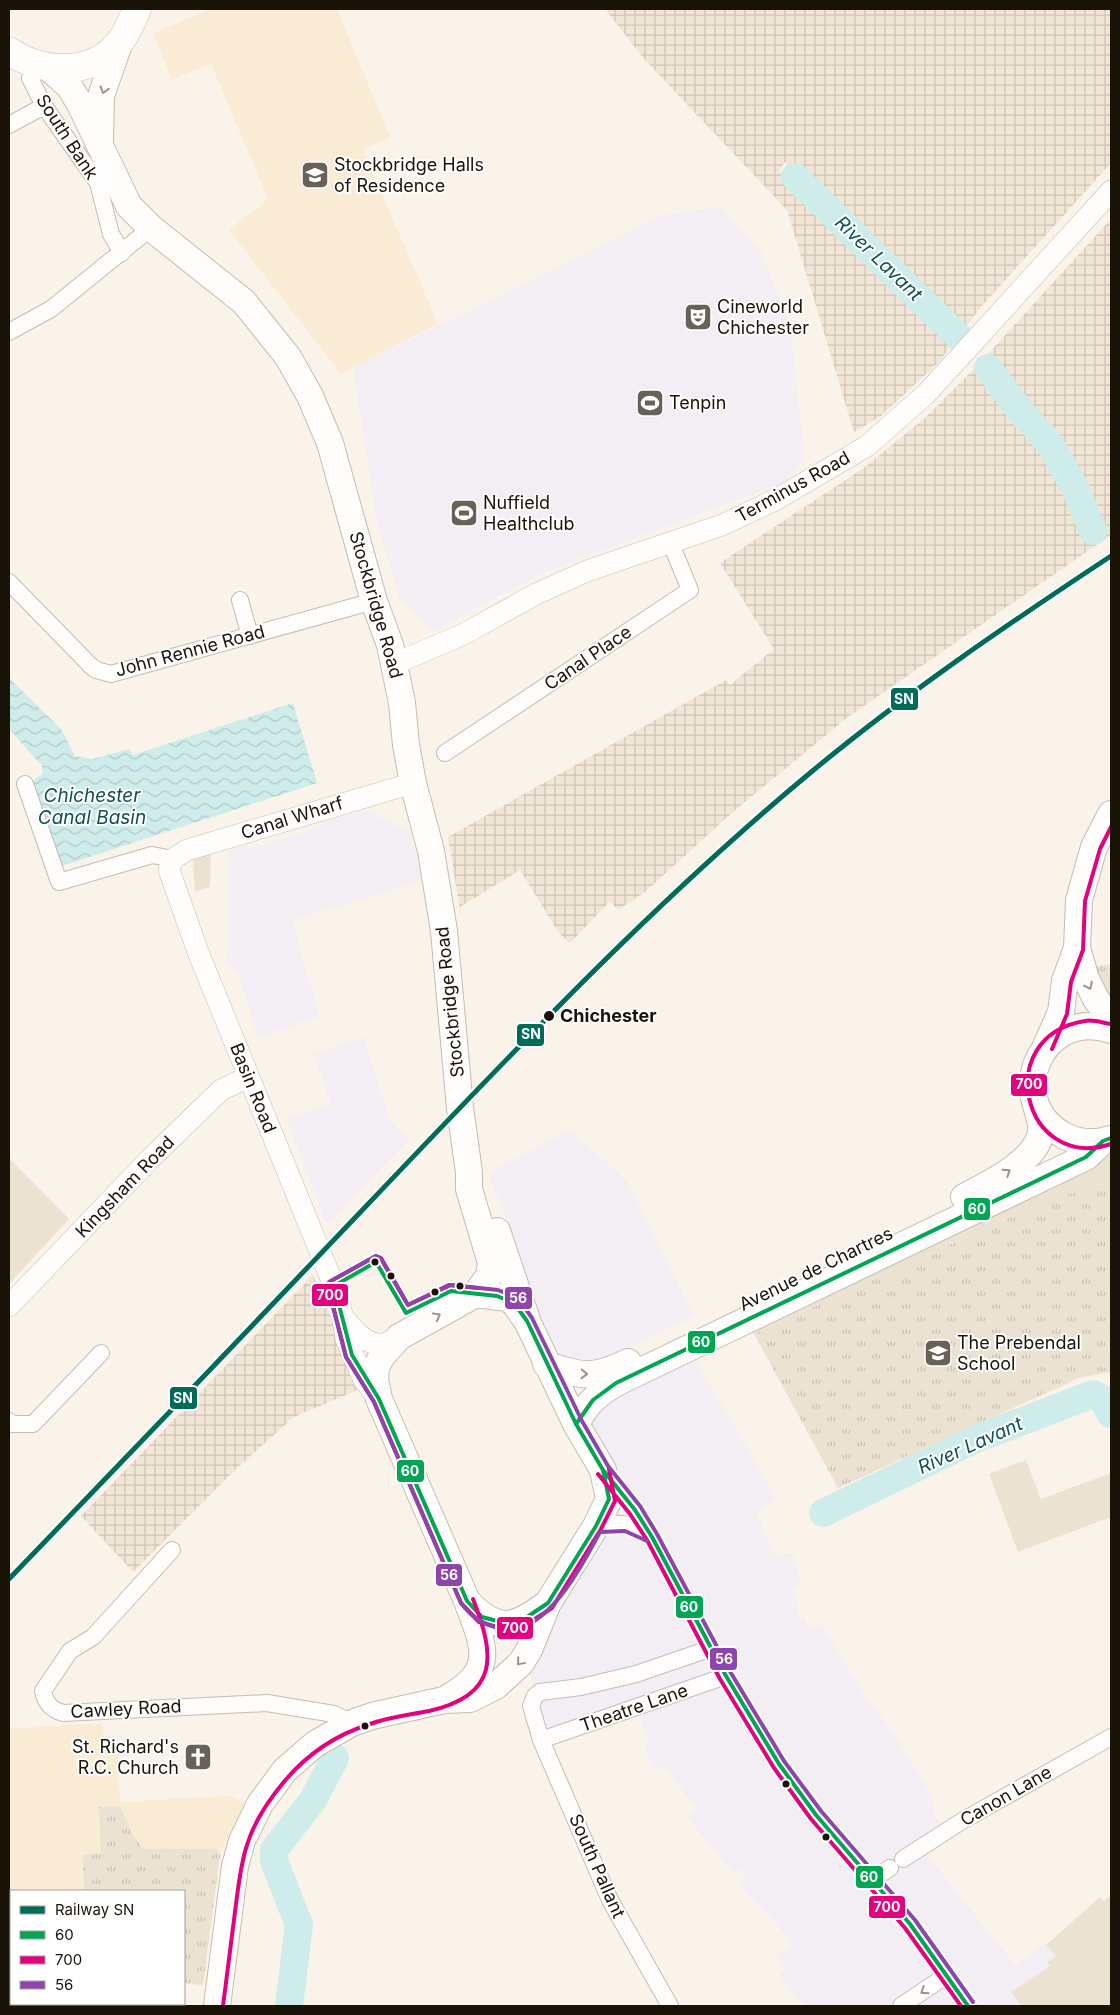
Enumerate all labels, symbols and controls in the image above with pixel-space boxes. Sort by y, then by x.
one-way arrow [99,86,109,94]
street label: South Bank [32,90,103,183]
place label: Stockbridge Halls of Residence [334,154,484,196]
school or university icon: Stockbridge Halls of Residence [300,160,330,190]
water label: River Lavant [830,211,928,306]
place label: Cineworld Chichester [717,296,809,338]
theatre icon: Cineworld Chichester [683,302,713,332]
sports icon: Tenpin [635,388,665,418]
place label: Tenpin [669,392,726,413]
street label: Terminus Road [732,447,853,527]
place label: Nuffield Healthclub [483,492,575,534]
sports icon: Nuffield Healthclub [449,498,479,528]
street label: Stockbridge Road [345,529,407,681]
street label: John Rennie Road [113,620,267,681]
street label: Canal Place [540,621,635,694]
line badge: SN [890,687,919,711]
text: SN [894,690,914,707]
water label: Chichester Canal Basin [38,784,146,829]
street label: Canal Wharf [238,792,346,843]
street label: Stockbridge Road [431,926,468,1079]
one-way arrow [1083,981,1094,990]
place label: Chichester [560,1005,656,1026]
marker: Chichester [542,1009,556,1023]
line badge: SN [516,1023,545,1047]
text: SN [521,1025,541,1042]
street label: Basin Road [226,1040,281,1136]
line badge: 700 [1010,1073,1048,1097]
text: 700 [1016,1075,1042,1092]
street label: Kingsham Road [71,1132,178,1242]
one-way arrow [1001,1169,1010,1178]
line badge: 60 [963,1197,991,1221]
text: 60 [968,1200,986,1217]
street label: Avenue de Chartres [736,1222,896,1315]
unlabelled marker [370,1257,380,1267]
unlabelled marker [386,1271,396,1281]
unlabelled marker [455,1281,465,1291]
line badge: 700 [311,1283,349,1307]
text: 700 [317,1286,343,1303]
line badge: 56 [504,1286,533,1310]
unlabelled marker [430,1287,440,1297]
text: 56 [509,1289,527,1306]
one-way arrow [432,1312,441,1322]
line badge: 60 [687,1330,716,1354]
place label: The Prebendal School [957,1332,1081,1374]
text: 60 [692,1333,710,1350]
school or university icon: The Prebendal School [923,1338,953,1368]
one-way arrow [581,1369,589,1380]
line badge: SN [169,1386,198,1410]
text: SN [173,1389,193,1406]
water label: River Lavant [914,1412,1027,1479]
line badge: 60 [396,1459,425,1483]
text: 60 [401,1462,419,1479]
line badge: 56 [435,1563,463,1587]
text: 56 [440,1566,458,1583]
line badge: 60 [675,1595,704,1619]
text: 60 [680,1598,698,1615]
line badge: 700 [496,1616,534,1640]
text: 700 [502,1619,528,1636]
line badge: 56 [709,1647,738,1671]
text: 56 [715,1650,733,1667]
one-way arrow [516,1657,525,1666]
street label: Theatre Lane [577,1679,690,1736]
street label: Cawley Road [70,1695,182,1722]
unlabelled marker [360,1721,370,1731]
place label: St. Richard's R.C. Church [72,1736,179,1778]
church icon: St. Richard's R.C. Church [183,1742,213,1772]
street label: Canon Lane [956,1761,1055,1830]
unlabelled marker [781,1779,791,1789]
street label: South Pallant [565,1811,630,1921]
unlabelled marker [821,1832,831,1842]
line badge: 60 [855,1865,884,1889]
text: 60 [860,1868,878,1885]
legend [10,1890,185,2005]
line badge: 700 [868,1895,906,1919]
text: 700 [874,1898,900,1915]
text: Railway SN [55,1900,134,1919]
text: 60 [55,1925,74,1944]
text: 700 [55,1950,82,1969]
text: 56 [55,1975,73,1994]
one-way arrow [920,1985,930,1994]

